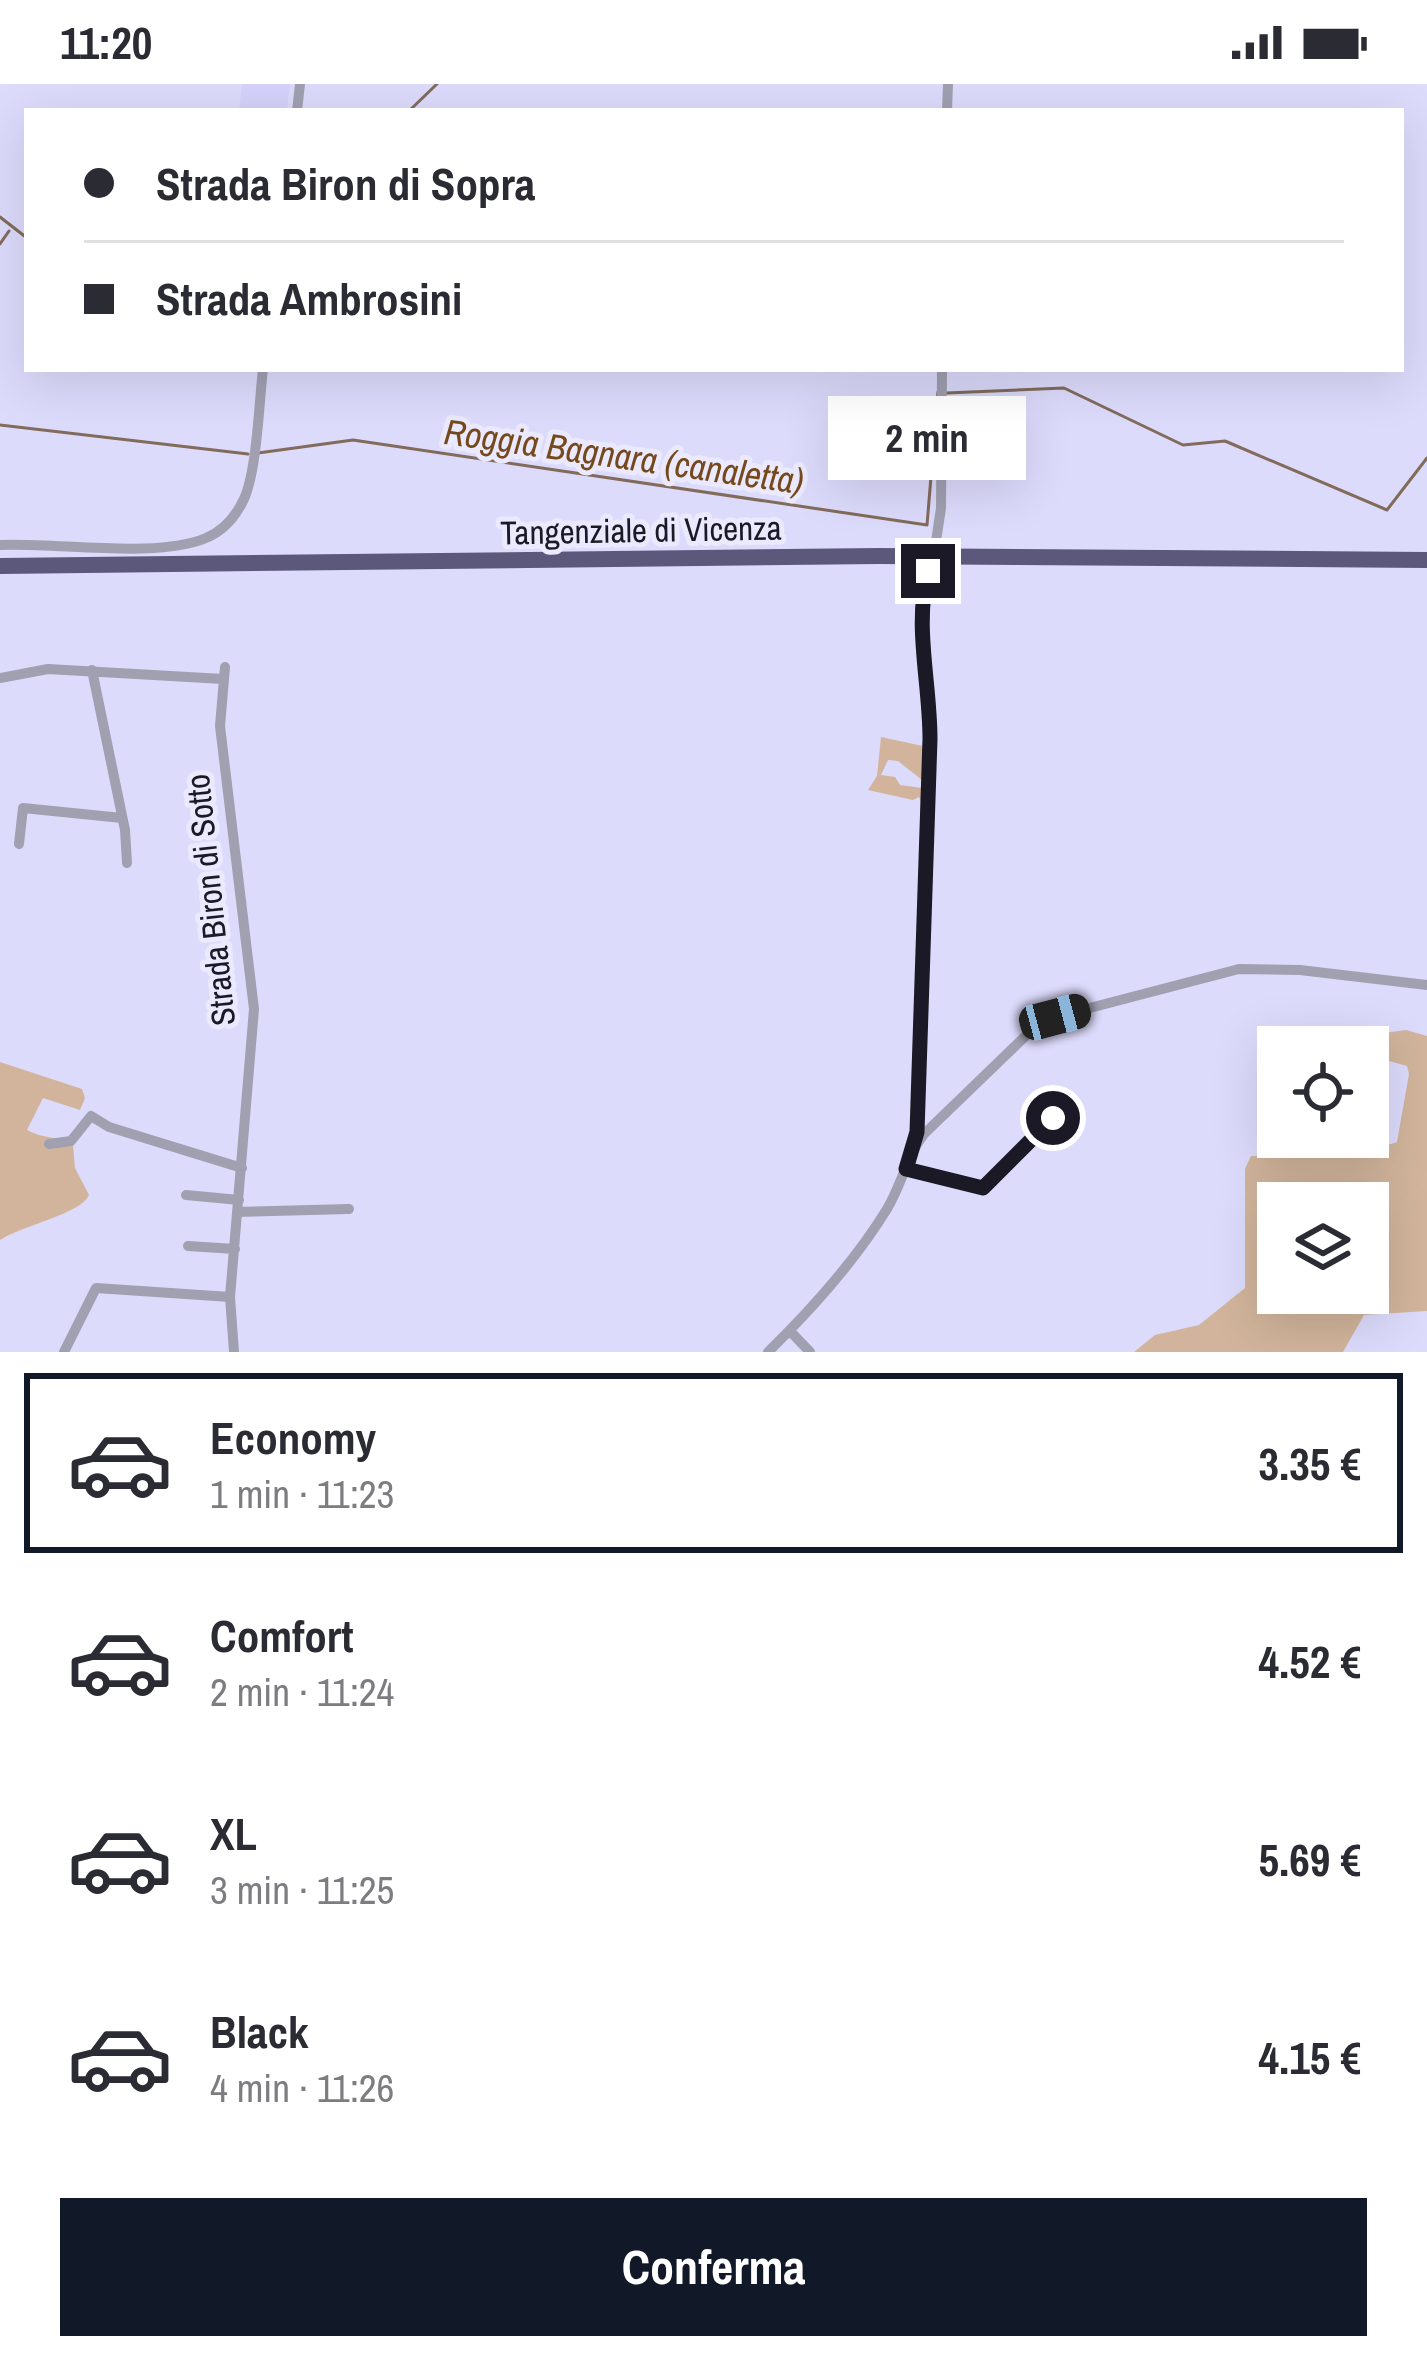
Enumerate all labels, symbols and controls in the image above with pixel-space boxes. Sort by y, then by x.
text: 11:20 [60,12,152,73]
text: Strada Biron di Sopra [156,153,535,214]
text: Strada Ambrosini [156,268,462,329]
callout: 2 min [829,397,1027,481]
water label: Roggia Bagnara (canaletta) [441,407,807,505]
text: 2 min [885,412,969,464]
street label: Tangenziale di Vicenza [500,506,782,554]
route end [901,544,955,598]
street label: Strada Biron di Sotto [175,772,245,1028]
car [1016,990,1094,1044]
map controls [1257,1026,1389,1314]
button: locate [1257,1026,1389,1158]
route start [1026,1091,1080,1145]
button: layers [1257,1182,1389,1314]
text: Economy [210,1407,376,1468]
icon: car [66,1409,174,1517]
text: 3.35 € [1258,1433,1361,1494]
text: 1 min · 11:23 [210,1468,394,1520]
text: Comfort [210,1605,353,1666]
icon: car [66,1607,174,1715]
text: 4.52 € [1258,1631,1361,1692]
text: 2 min · 11:24 [210,1666,394,1718]
text: XL [210,1803,257,1864]
icon: car [66,1805,174,1913]
text: 5.69 € [1258,1829,1361,1890]
text: 3 min · 11:25 [210,1864,394,1916]
text: Black [210,2001,308,2062]
icon: car [66,2003,174,2111]
text: 4.15 € [1258,2027,1361,2088]
text: 4 min · 11:26 [210,2062,394,2114]
button: Conferma [60,2198,1367,2336]

